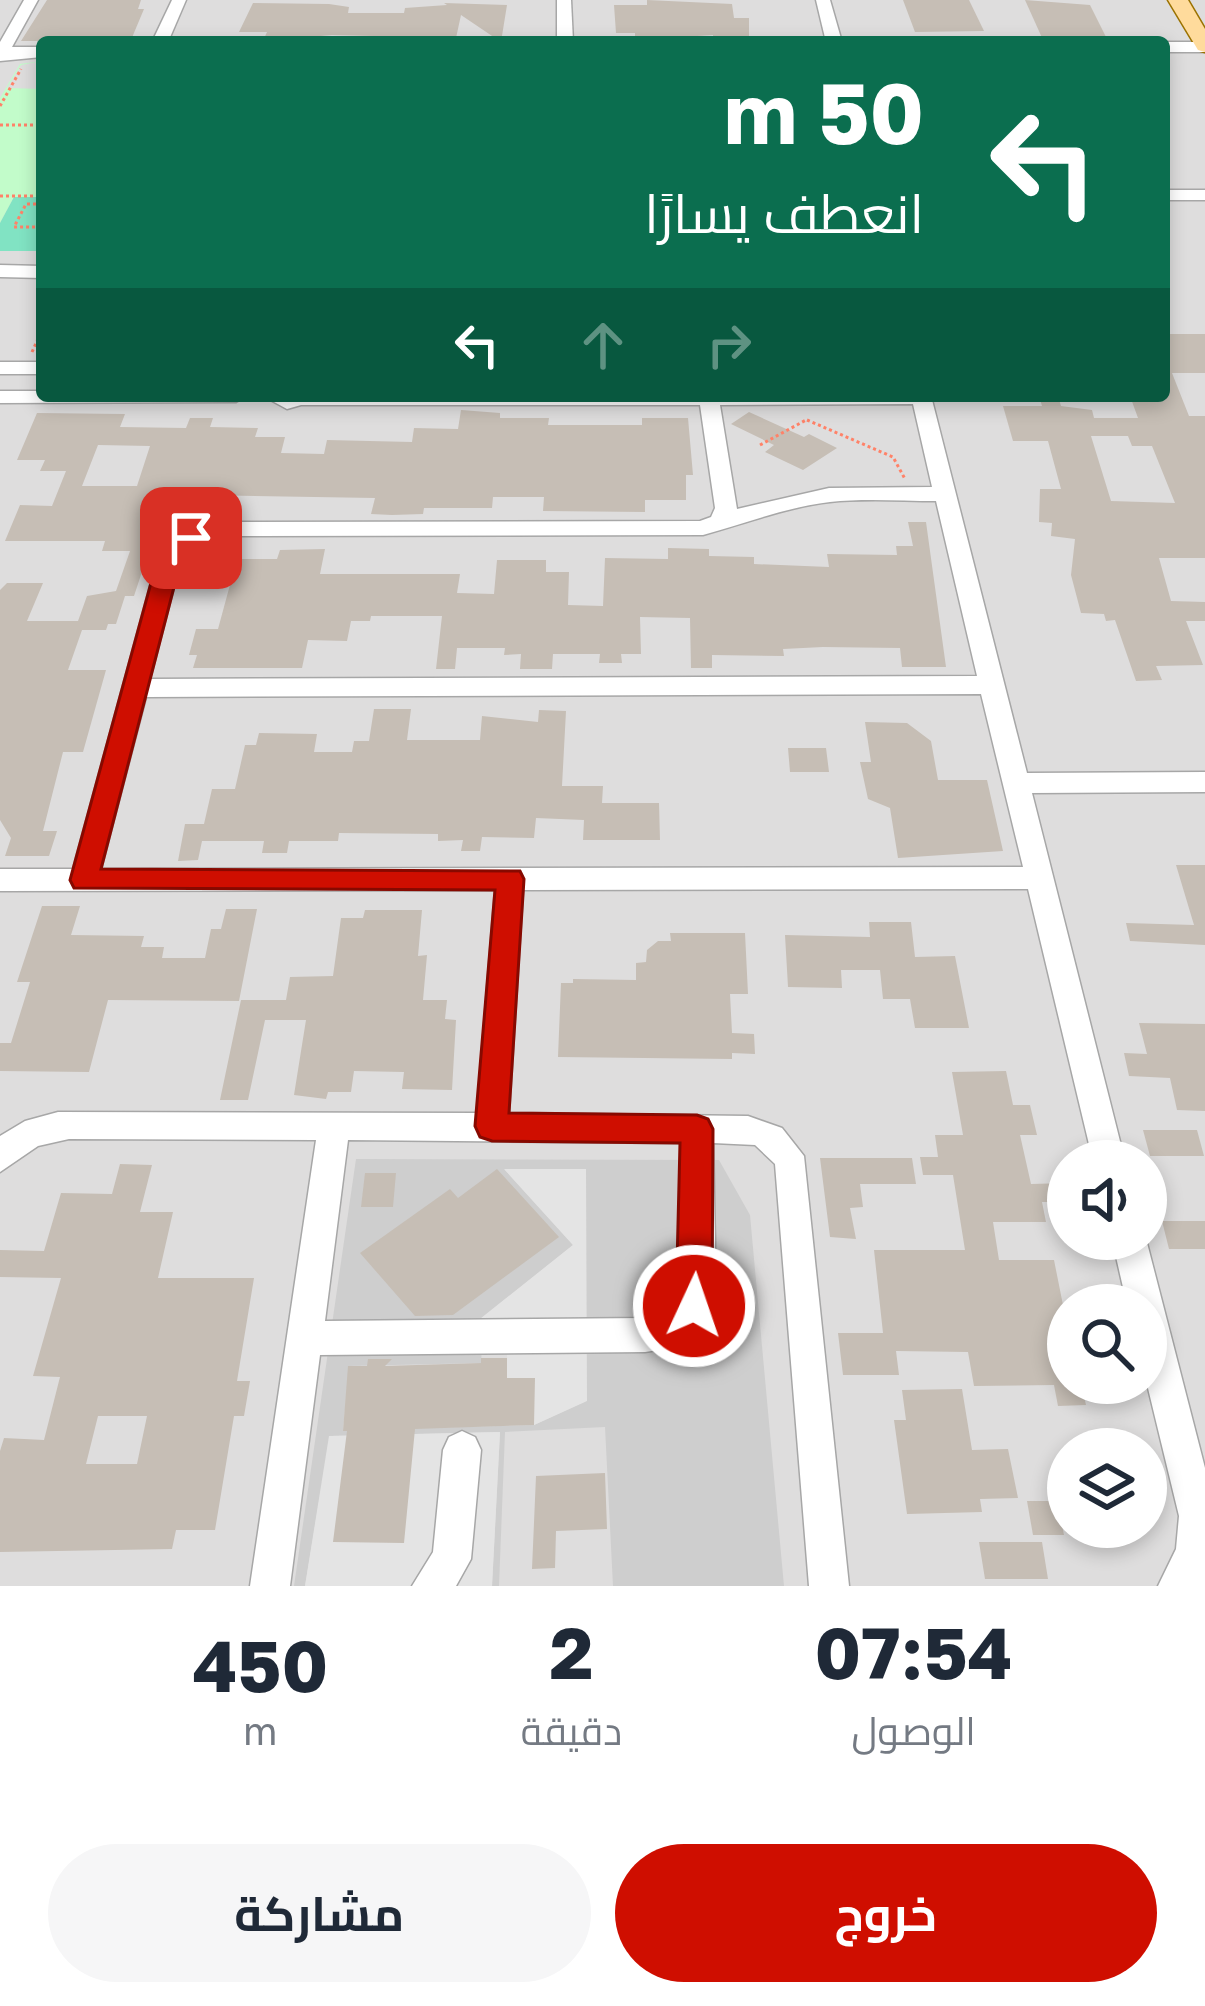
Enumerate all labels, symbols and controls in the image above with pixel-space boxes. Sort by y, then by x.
text: 50 m [724,62,924,162]
icon: left [966,84,1122,240]
text: انعطف يسارًا [644,180,924,245]
icon: left [444,312,510,378]
icon: ahead [570,312,636,378]
icon: right [696,312,762,378]
pin [140,487,242,589]
icon: arrive [158,505,224,571]
map controls [1047,1140,1167,1548]
button: sound [1047,1140,1167,1260]
position arrow [631,1243,757,1369]
button: search [1047,1284,1167,1404]
button: layers [1047,1428,1167,1548]
text: 2 [549,1608,593,1695]
text: 07:54 [815,1608,1013,1695]
text: 450 [192,1621,328,1708]
text: m [243,1707,278,1754]
text: دقيقة [521,1707,622,1754]
text: الوصول [851,1707,976,1754]
button: مشاركة [48,1844,591,1982]
button: خروج [615,1844,1157,1982]

